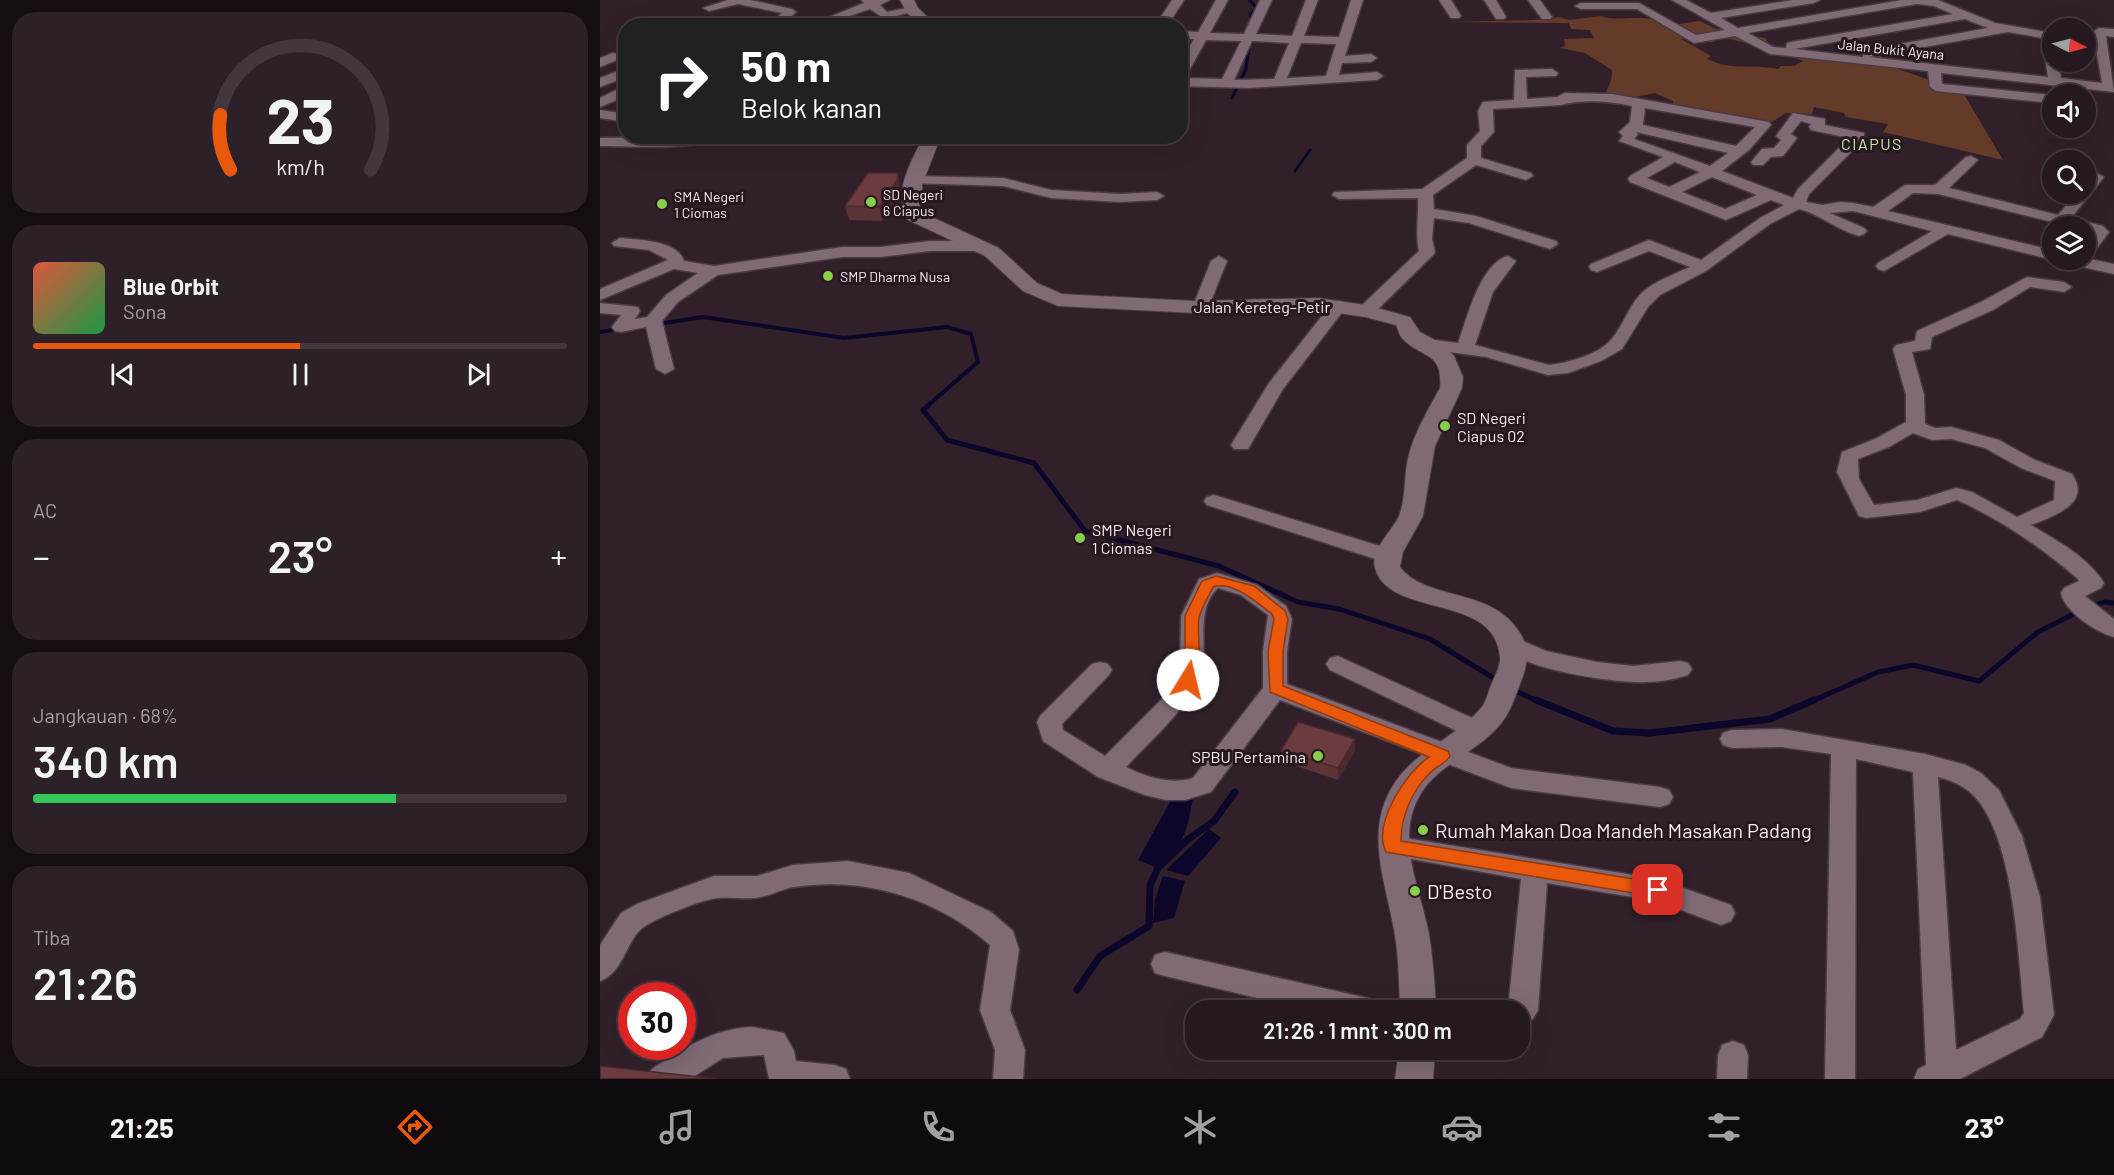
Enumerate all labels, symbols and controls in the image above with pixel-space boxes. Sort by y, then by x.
north arrow [2042,18,2096,72]
map controls [2042,18,2096,270]
street label: Jalan Bukit Ayana [1837,35,1945,63]
text: 50 m [741,40,831,90]
icon: right [642,42,720,120]
text: 23 [266,82,334,156]
button: sound [2042,84,2096,138]
text: Belok kanan [741,91,882,123]
district label: CIAPUS [1841,134,1903,153]
button: search [2042,150,2096,204]
text: km/h [276,154,324,179]
place label: SD Negeri 6 Ciapus [883,186,943,219]
place label: SMA Negeri 1 Ciomas [674,188,744,221]
marker: SD Negeri 6 Ciapus [864,195,878,209]
marker: SMA Negeri 1 Ciomas [655,197,669,211]
button: layers [2042,216,2096,270]
place label: SMP Dharma Nusa [840,268,950,285]
marker: SMP Dharma Nusa [821,269,835,283]
text: Blue Orbit [123,273,219,299]
street label: Jalan Kereteg–Petir [1194,297,1330,316]
text: Sona [123,299,167,323]
icon: previous [106,358,139,391]
icon: pause [284,358,317,391]
icon: next [462,358,495,391]
place label: SD Negeri Ciapus 02 [1457,408,1526,445]
marker: SD Negeri Ciapus 02 [1438,419,1452,433]
text: AC [33,498,57,522]
place label: SMP Negeri 1 Ciomas [1092,520,1172,557]
text: 23° [267,528,333,582]
marker: SMP Negeri 1 Ciomas [1073,531,1087,545]
text: − [33,536,50,576]
text: + [551,536,567,576]
position arrow [1156,648,1220,712]
text: Jangkauan · 68% [33,703,178,727]
text: 340 km [33,733,179,787]
place label: SPBU Pertamina [1192,747,1306,766]
marker: SPBU Pertamina [1311,749,1325,763]
place label: Rumah Makan Doa Mandeh Masakan Padang [1435,818,1812,842]
marker: Rumah Makan Doa Mandeh Masakan Padang [1416,823,1430,837]
pin [1632,864,1683,915]
icon: arrive [1641,873,1674,906]
place label: D'Besto [1427,879,1493,903]
marker: D'Besto [1408,884,1422,898]
text: Tiba [33,925,70,949]
text: 21:26 [33,955,138,1009]
speed limit sign: 30 [618,982,696,1060]
text: 21:26 · 1 mnt · 300 m [1263,1017,1452,1043]
icon: directions [394,1106,436,1148]
icon: music [656,1106,698,1148]
icon: phone [917,1106,959,1148]
icon: climate [1179,1106,1221,1148]
icon: car [1441,1106,1483,1148]
icon: filters [1703,1106,1745,1148]
text: 21:25 [110,1111,174,1143]
text: 23° [1965,1111,2004,1143]

